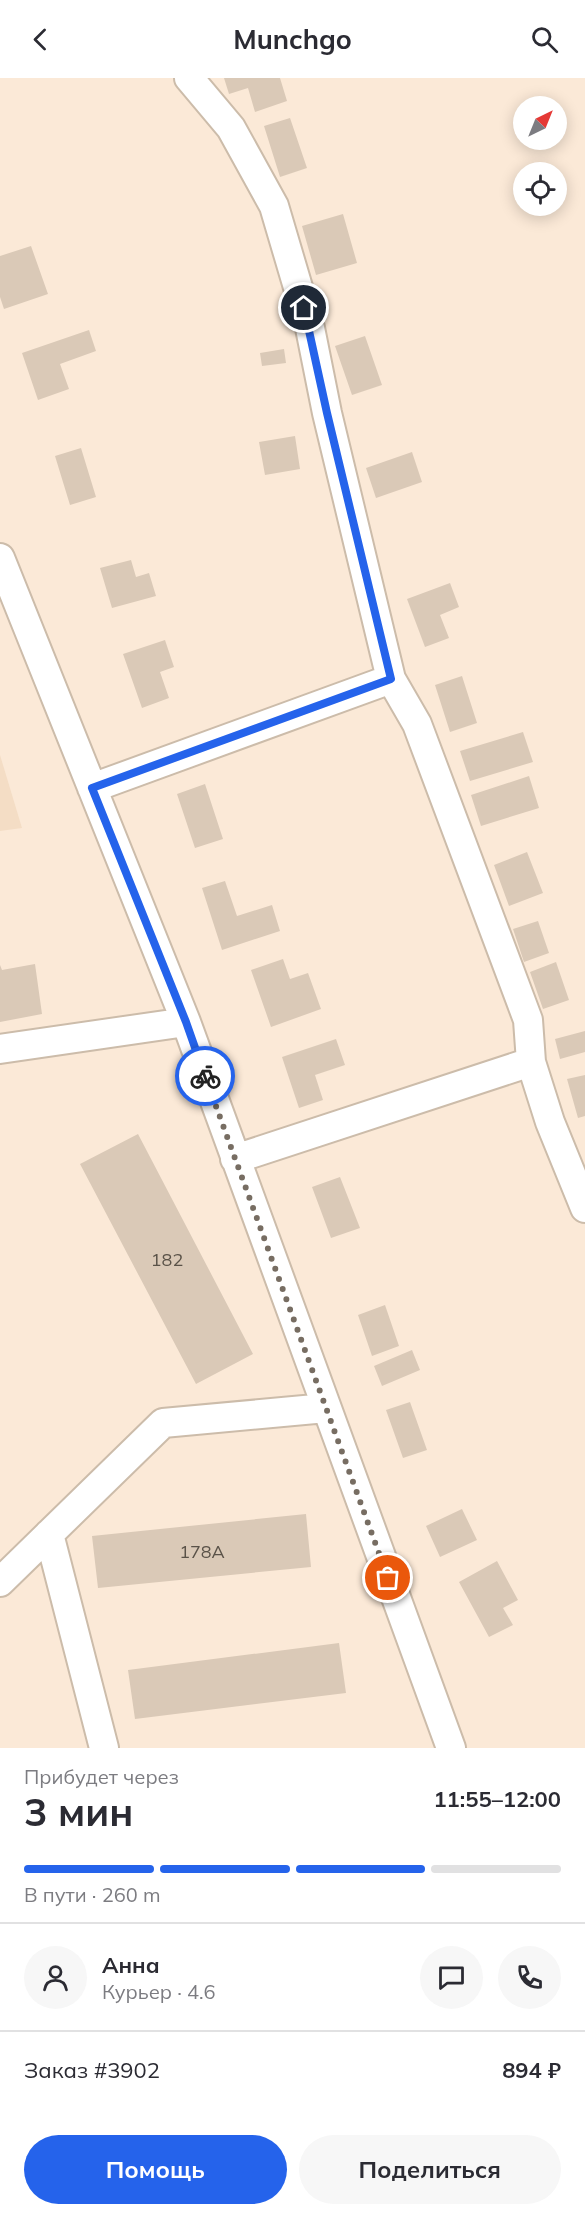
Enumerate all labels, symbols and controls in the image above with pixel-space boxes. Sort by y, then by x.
text: Munchgo [233,22,352,56]
icon: back [24,23,57,56]
icon: search [528,23,561,56]
north arrow [513,96,567,150]
map controls [513,96,567,216]
button: locate [513,162,567,216]
pin [278,282,329,333]
icon: home [287,291,320,324]
courier [175,1046,235,1106]
icon: bike [189,1060,222,1093]
house number: 182 [151,1248,183,1271]
house number: 178А [179,1540,225,1563]
pin [362,1552,413,1603]
icon: bag [371,1561,404,1594]
text: Прибудет через [24,1764,179,1789]
text: 11:55–12:00 [433,1785,561,1813]
text: 3 мин [24,1787,133,1836]
text: В пути · 260 m [24,1882,160,1907]
button: person [24,1946,87,2009]
button: chat [420,1946,483,2009]
button: phone [498,1946,561,2009]
text: Анна [102,1951,160,1979]
text: Курьер · 4.6 [102,1979,216,2004]
text: Заказ #3902 [24,2056,160,2084]
text: 894 ₽ [502,2056,561,2084]
button: Помощь [24,2135,287,2204]
button: Поделиться [299,2135,561,2204]

